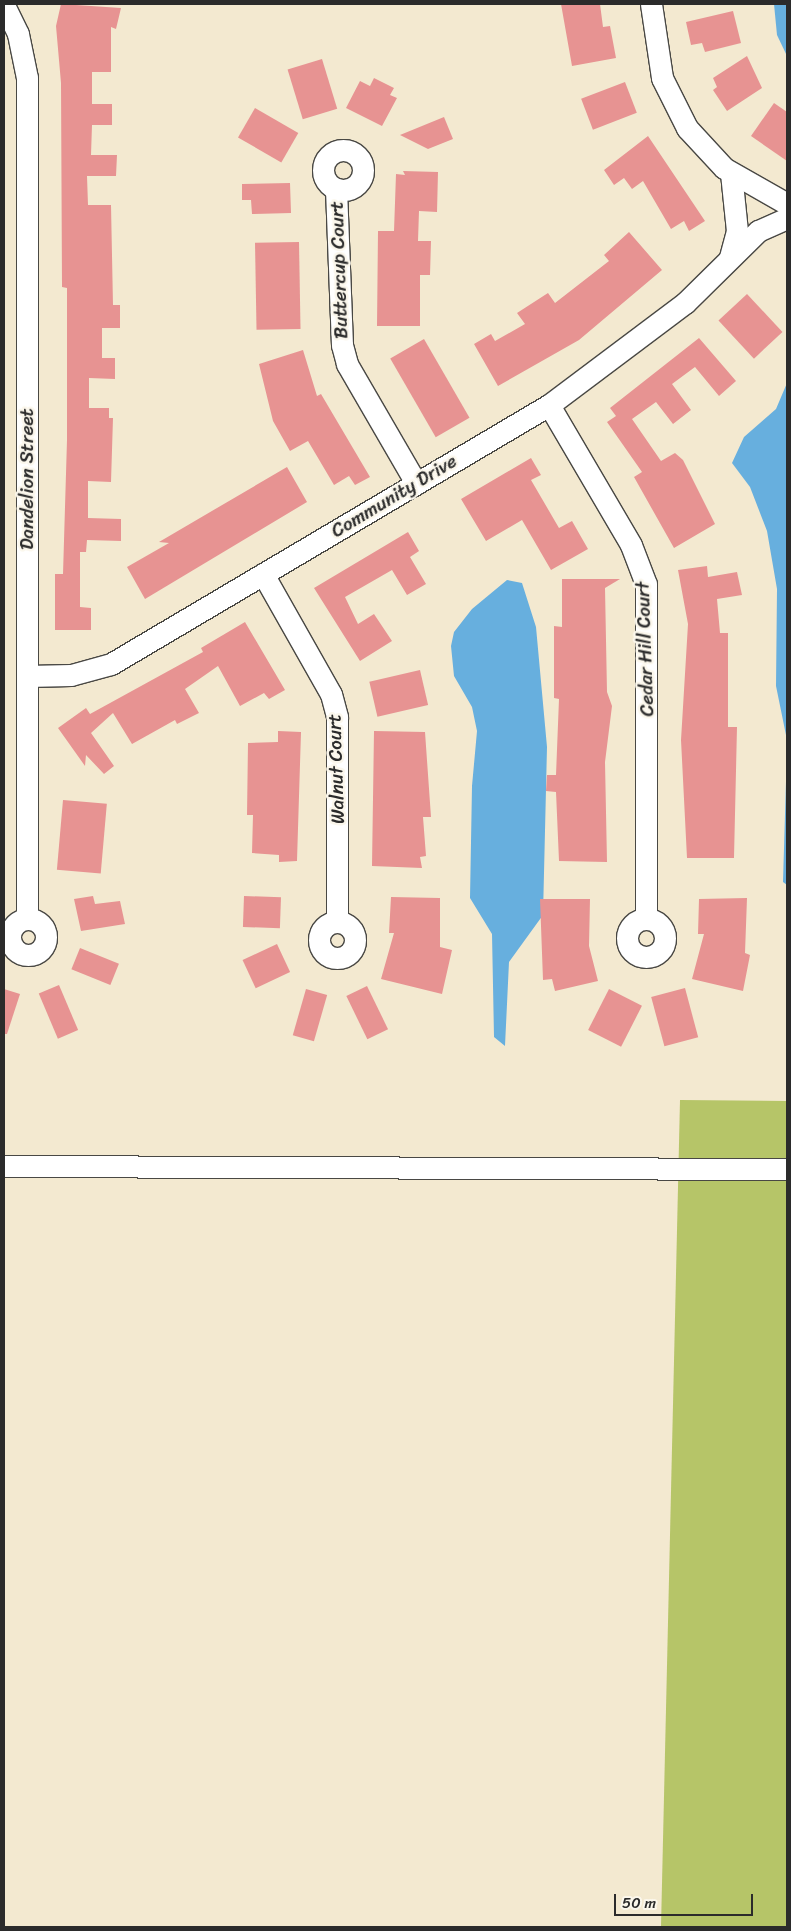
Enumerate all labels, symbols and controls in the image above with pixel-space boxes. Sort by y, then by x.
street label: Buttercup Court [325,201,353,339]
street label: Dandelion Street [16,408,38,550]
street label: Community Drive [327,450,461,542]
street label: Cedar Hill Court [631,581,659,717]
street label: Walnut Court [323,713,349,825]
scale bar [616,1884,755,1916]
text: 50 m [622,1890,656,1916]

